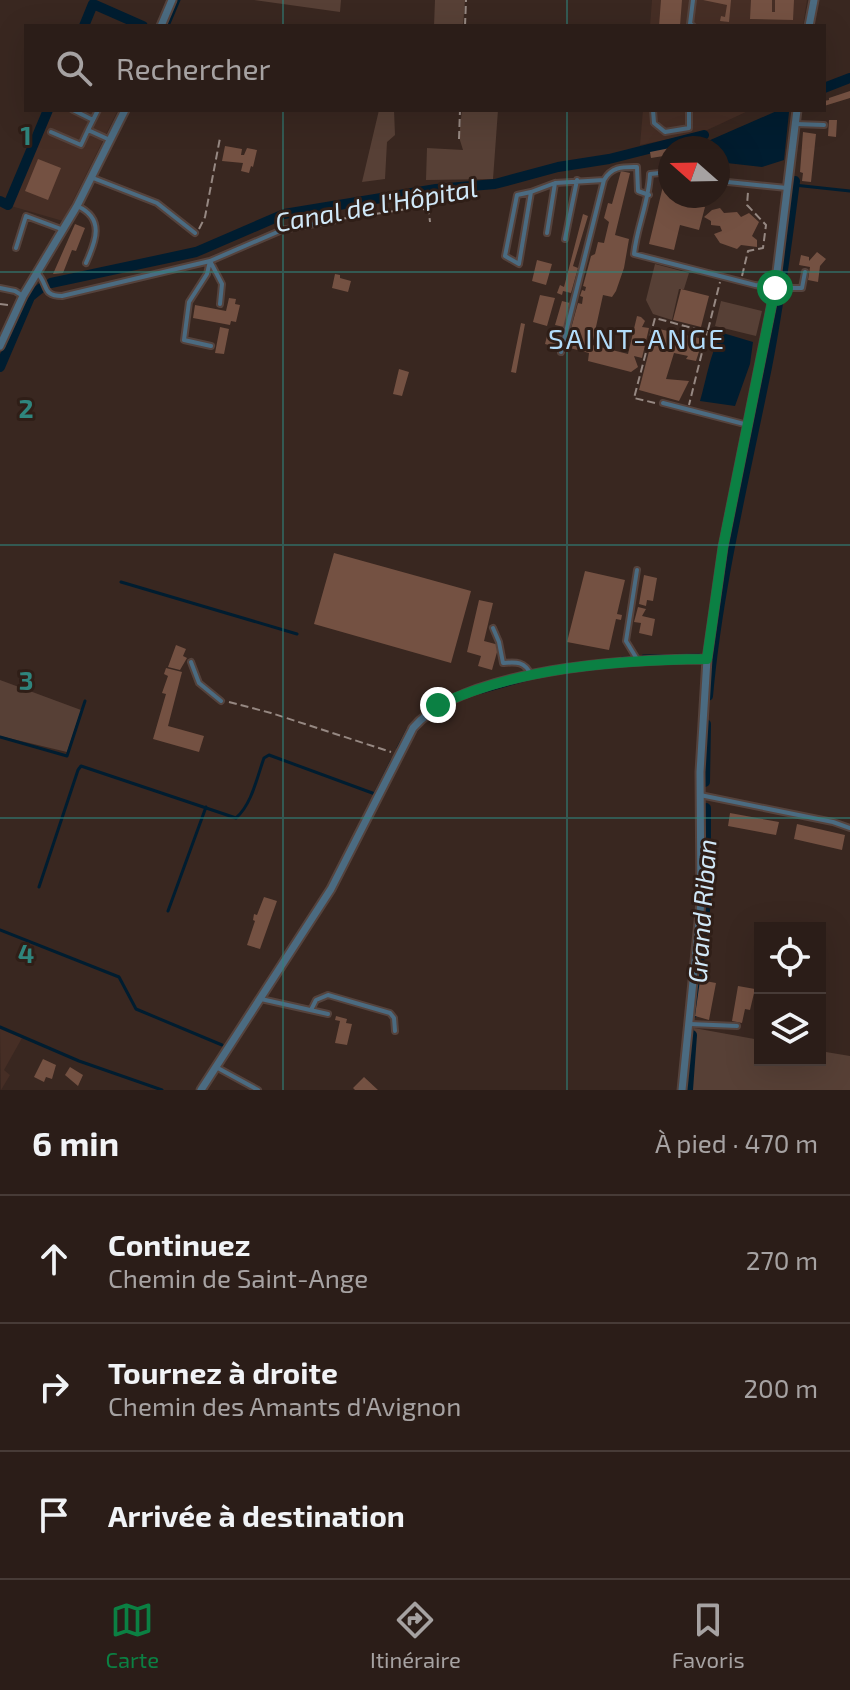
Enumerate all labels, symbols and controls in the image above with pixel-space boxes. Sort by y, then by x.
search box [24,24,826,112]
icon: search [52,46,96,90]
text: Rechercher [116,50,271,86]
text: 1 [20,119,32,150]
north arrow [658,136,730,208]
water label: Canal de l'Hôpital [272,171,480,237]
route start [757,270,793,306]
district label: SAINT-ANGE [548,321,726,355]
text: 2 [18,392,34,423]
text: 3 [19,664,33,695]
route end [420,687,456,723]
water label: Grand Riban [681,838,721,984]
map controls [754,922,826,1066]
button: locate [754,922,826,994]
text: 4 [18,937,34,968]
button: layers [754,994,826,1066]
text: 6 min [32,1122,119,1163]
text: À pied · 470 m [655,1127,818,1158]
text: Continuez [108,1226,250,1262]
icon: ahead [32,1237,76,1281]
text: 270 m [746,1244,818,1275]
text: Chemin de Saint-Ange [108,1262,368,1293]
text: Tournez à droite [108,1354,338,1390]
icon: right [32,1365,76,1409]
text: 200 m [743,1372,818,1403]
text: Chemin des Amants d'Avignon [108,1390,461,1421]
icon: arrive [32,1493,76,1537]
text: Arrivée à destination [108,1497,405,1533]
tab: Carte [105,1598,159,1672]
tab: Itinéraire [370,1598,461,1672]
tab: Favoris [672,1598,745,1672]

